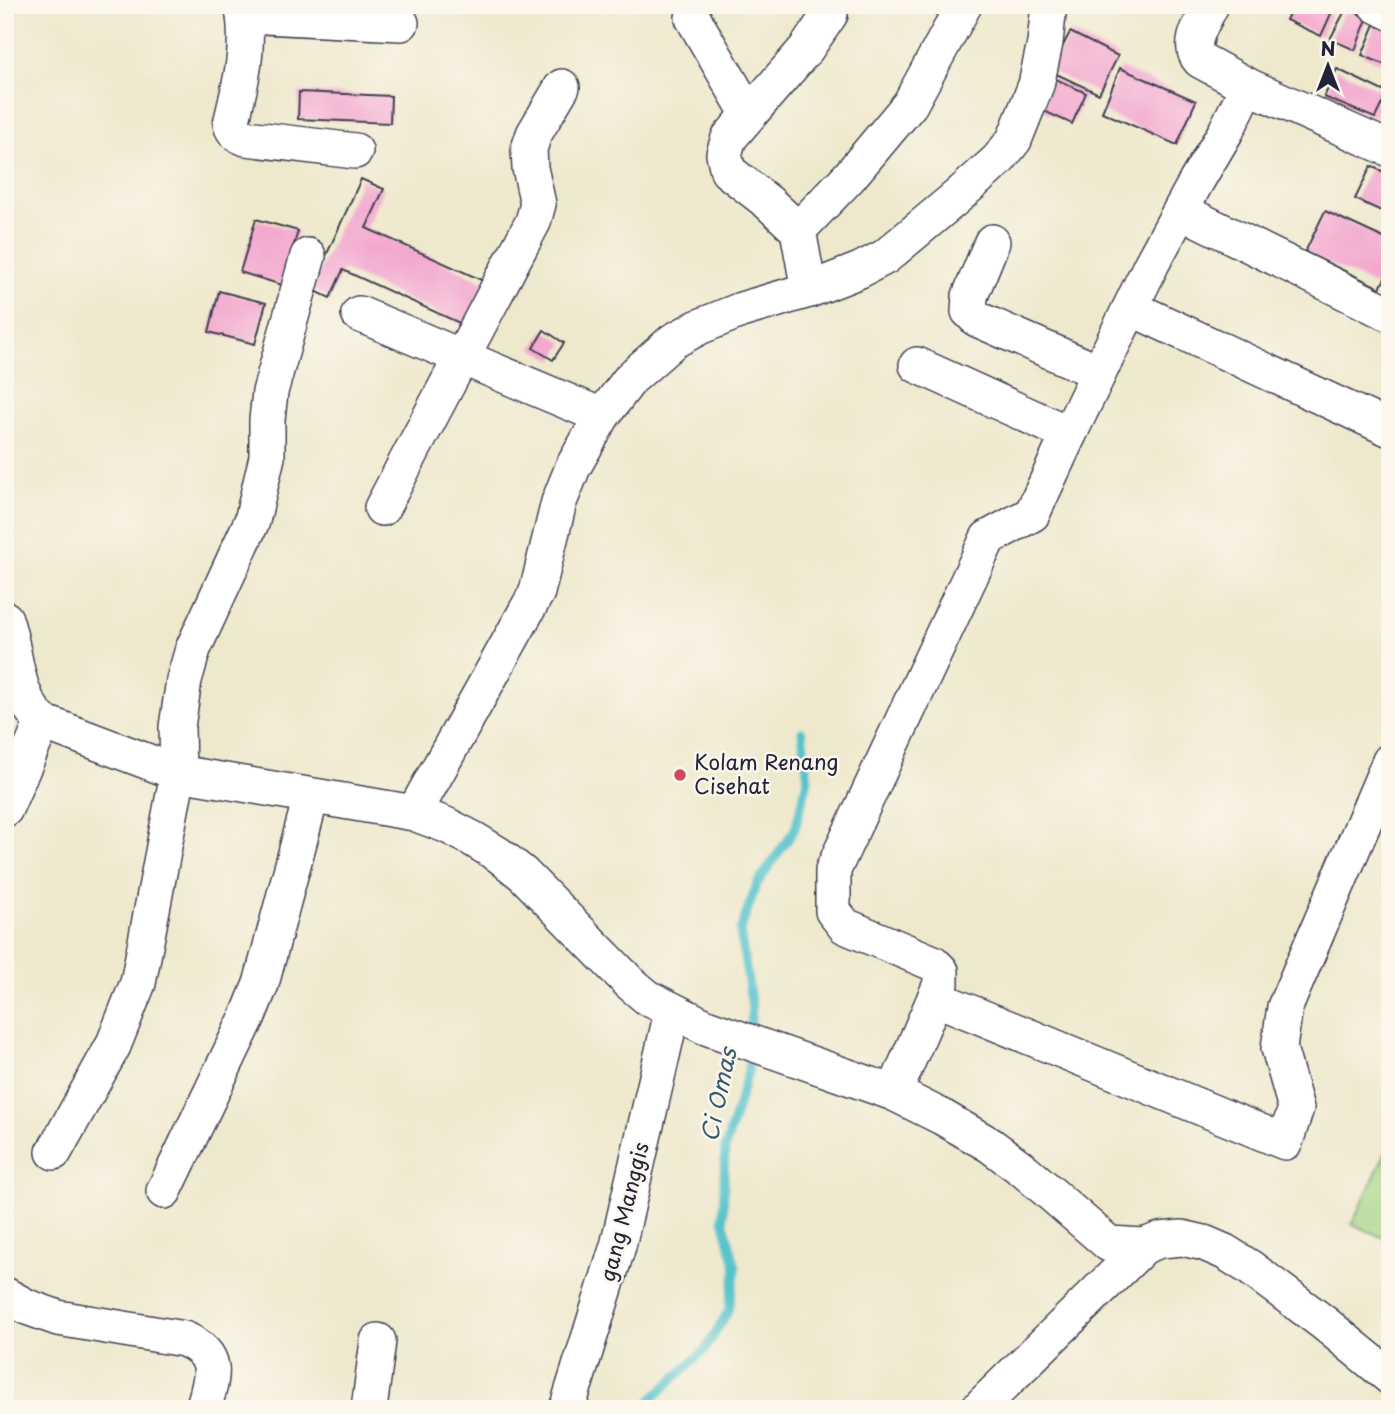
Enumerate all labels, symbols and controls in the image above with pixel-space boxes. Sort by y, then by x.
north arrow [1294,32,1364,102]
text: N [1320,34,1336,62]
place label: Kolam Renang Cisehat [694,745,839,801]
marker: Kolam Renang Cisehat [672,767,688,783]
water label: Ci Omas [691,1042,745,1145]
street label: gang Manggis [590,1138,656,1285]

